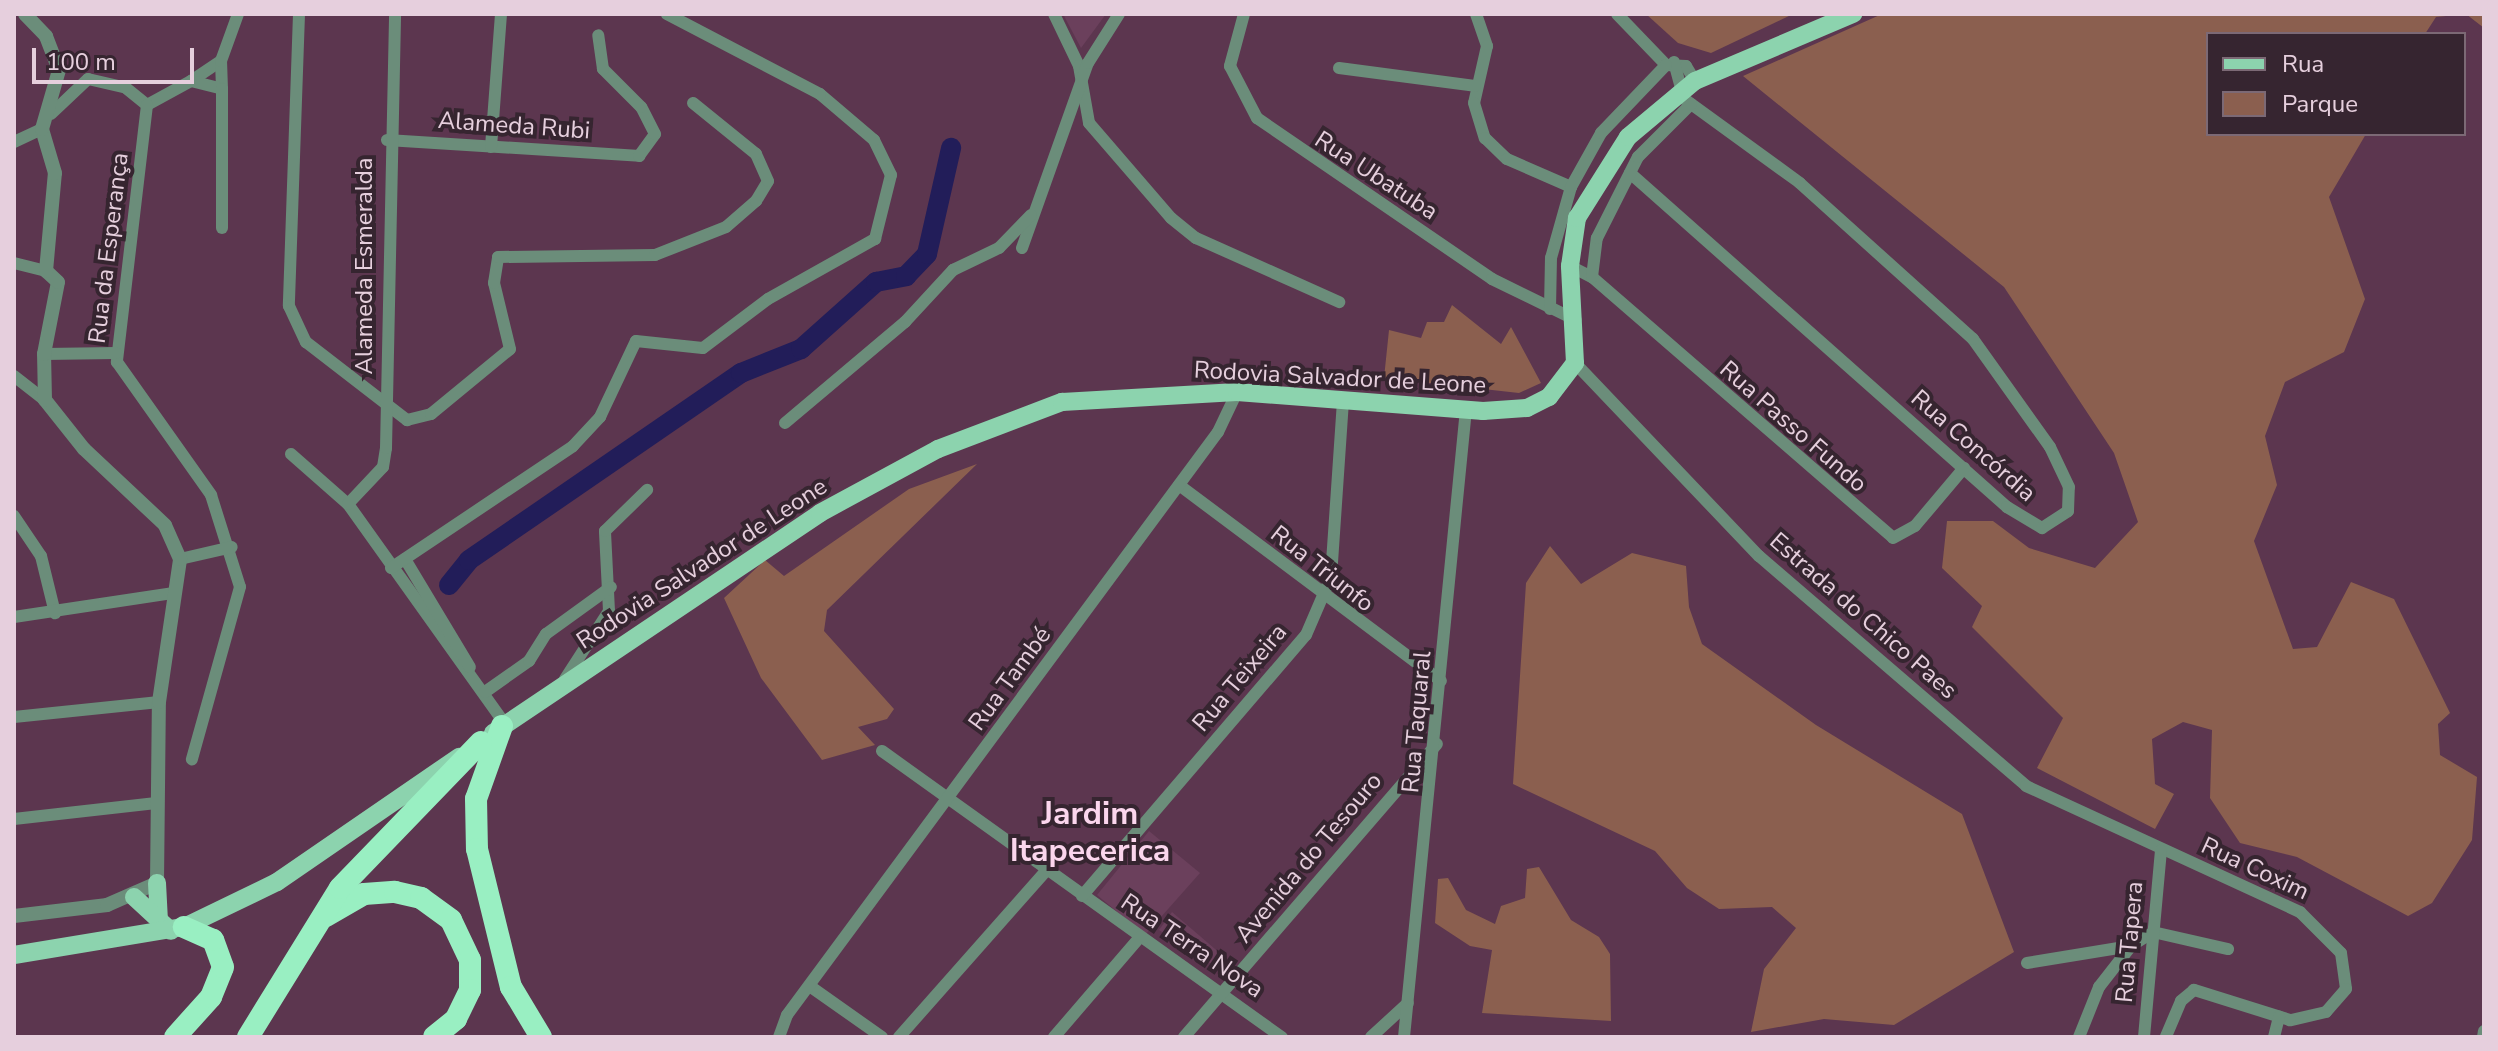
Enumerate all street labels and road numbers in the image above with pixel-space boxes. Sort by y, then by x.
street label: Alameda Rubi [437,106,591,146]
street label: Rua Ubatuba [1309,125,1443,227]
street label: Rua da Esperança [83,151,135,345]
street label: Alameda Esmeralda [351,157,379,375]
street label: Rua Passo Fundo [1713,355,1873,499]
street label: Rodovia Salvador de Leone [1193,356,1487,400]
street label: Rua Concórdia [1905,384,2041,508]
street label: Rodovia Salvador de Leone [571,472,833,656]
street label: Rua Triunfo [1265,520,1379,618]
street label: Estrada do Chico Paes [1764,527,1962,705]
street label: Rua Teixeira [1187,618,1293,738]
street label: Rua També [963,622,1057,736]
street label: Rua Taquaral [1396,650,1438,794]
street label: Avenida do Tesouro [1230,767,1388,949]
street label: Rua Coxim [2197,832,2313,906]
street label: Rua Tapera [2110,880,2150,1004]
street label: Rua Terra Nova [1115,888,1269,1004]

